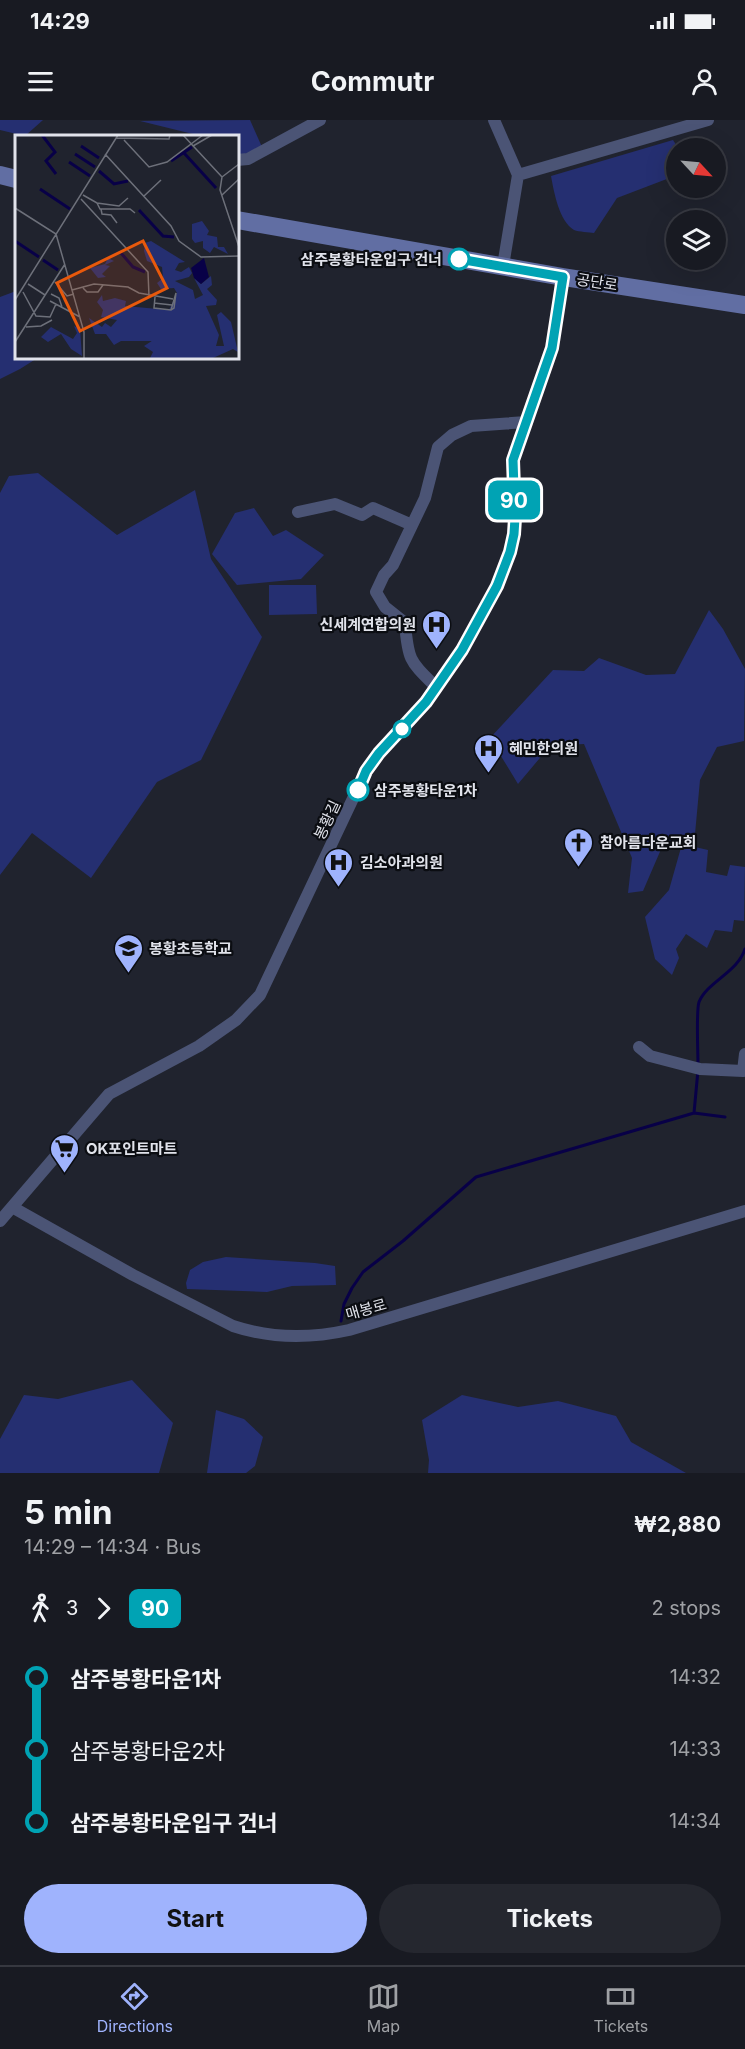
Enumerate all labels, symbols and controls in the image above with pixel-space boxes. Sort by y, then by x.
text: 14:29 [30,8,90,34]
icon: menu [24,65,57,98]
text: Commutr [311,65,434,98]
icon: person [688,65,721,98]
inset map [15,135,238,358]
north arrow [666,138,726,198]
map controls [666,138,726,270]
button: layers [666,210,726,270]
marker: 삼주봉황타운입구 건너 [448,248,470,270]
place label: 삼주봉황타운입구 건너 [300,250,442,269]
street label: 공단로 [575,269,619,295]
line badge: 90 [487,480,541,520]
text: 90 [500,488,528,513]
hospital icon: 신세계연합의원 [421,608,453,650]
place label: 신세계연합의원 [319,615,416,634]
unlabelled marker [393,720,411,738]
hospital icon: 혜민한의원 [472,732,504,774]
place label: 혜민한의원 [509,739,578,758]
marker: 삼주봉황타운1차 [347,779,369,801]
place label: 삼주봉황타운1차 [374,781,477,800]
street label: 봉황길 [310,797,344,843]
church icon: 참아름다운교회 [563,826,595,868]
place label: 참아름다운교회 [600,833,697,852]
hospital icon: 김소아과의원 [323,846,355,888]
place label: 김소아과의원 [360,853,443,872]
school or university icon: 봉황초등학교 [112,932,144,974]
place label: 봉황초등학교 [149,939,232,958]
supermarket icon: OK포인트마트 [49,1132,81,1174]
place label: OK포인트마트 [86,1139,178,1158]
street label: 매봉로 [343,1294,389,1324]
text: 5 min [24,1492,113,1532]
text: ₩2,880 [634,1511,721,1537]
text: 14:29 – 14:34 · Bus [24,1535,201,1559]
icon: walk [24,1592,57,1625]
icon: forward [87,1592,120,1625]
text: 3 [66,1596,78,1620]
text: 90 [141,1596,169,1621]
text: 2 stops [651,1596,721,1620]
text: 14:32 [670,1665,721,1689]
text: 삼주봉황타운1차 [70,1666,221,1692]
text: 14:33 [669,1737,721,1761]
text: 삼주봉황타운2차 [70,1738,225,1764]
text: 14:34 [669,1809,721,1833]
text: 삼주봉황타운입구 건너 [70,1810,278,1836]
button: Start [24,1884,367,1953]
button: Tickets [379,1884,721,1953]
tab: Directions [97,1980,173,2036]
tab: Map [367,1980,400,2036]
tab: Tickets [594,1980,648,2036]

